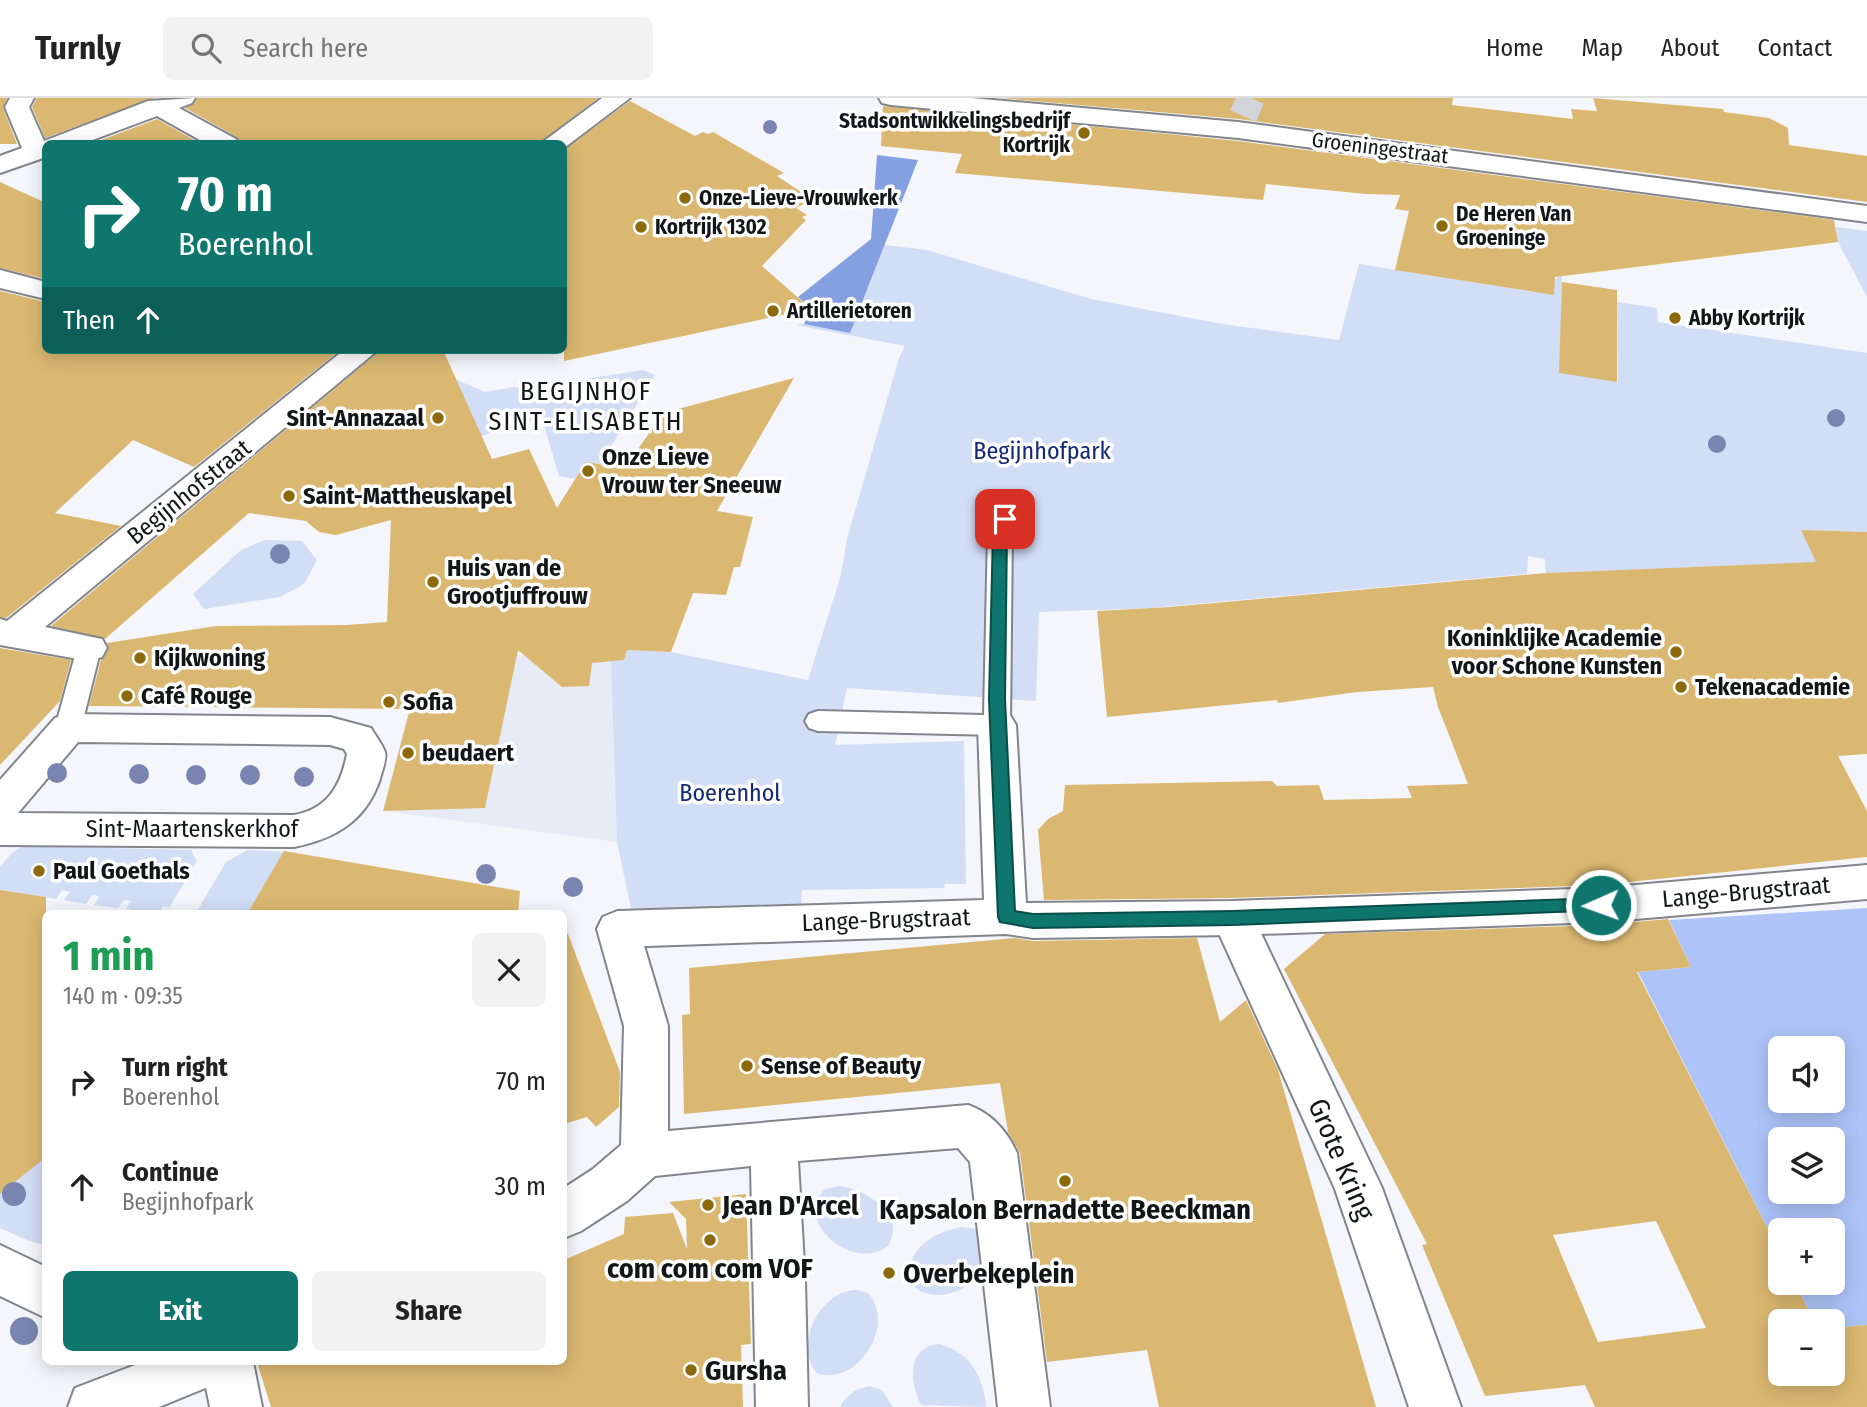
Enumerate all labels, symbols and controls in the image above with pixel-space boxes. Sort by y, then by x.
search box [163,17,653,80]
text: Turnly [35,28,121,68]
icon: search [187,29,225,67]
text: Search here [243,33,368,64]
text: Home [1486,34,1543,62]
text: Map [1581,34,1623,62]
text: About [1661,34,1719,62]
text: Contact [1757,34,1832,62]
place label: Stadsontwikkelingsbedrijf Kortrijk [839,108,1072,158]
marker: Stadsontwikkelingsbedrijf Kortrijk [1076,125,1092,141]
street label: Groeningestraat [1310,127,1450,169]
text: 70 m [178,165,273,224]
icon: right [63,168,154,259]
place label: Onze-Lieve-Vrouwkerk [699,185,898,211]
marker: Onze-Lieve-Vrouwkerk [677,190,693,206]
place label: De Heren Van Groeninge [1456,201,1572,251]
place label: Kortrijk 1302 [655,214,767,240]
marker: De Heren Van Groeninge [1434,218,1450,234]
marker: Kortrijk 1302 [633,219,649,235]
text: Boerenhol [178,225,313,263]
place label: Artillerietoren [786,298,912,324]
icon: ahead [129,301,167,339]
marker: Artillerietoren [765,303,781,319]
text: Then [63,305,115,336]
place label: Abby Kortrijk [1688,305,1805,331]
marker: Abby Kortrijk [1667,310,1683,326]
district label: BEGIJNHOF SINT-ELISABETH [489,376,684,437]
place label: Sint-Annazaal [287,404,424,432]
marker: Sint-Annazaal [430,410,446,426]
street label: Begijnhofstraat [122,434,256,550]
park label: Begijnhofpark [973,437,1112,465]
place label: Onze Lieve Vrouw ter Sneeuw [601,443,782,499]
marker: Onze Lieve Vrouw ter Sneeuw [580,463,596,479]
place label: Saint-Mattheuskapel [303,482,512,510]
marker: Saint-Mattheuskapel [281,488,297,504]
pin [975,489,1035,549]
icon: arrive [986,500,1024,538]
place label: Huis van de Grootjuffrouw [447,554,588,610]
marker: Huis van de Grootjuffrouw [425,574,441,590]
place label: Koninklijke Academie voor Schone Kunsten [1447,624,1662,680]
place label: Kijkwoning [154,644,265,672]
marker: Koninklijke Academie voor Schone Kunsten [1668,644,1684,660]
marker: Kijkwoning [132,650,148,666]
place label: Tekenacademie [1695,673,1850,701]
marker: Tekenacademie [1673,679,1689,695]
place label: Café Rouge [141,682,252,710]
marker: Café Rouge [119,688,135,704]
place label: Sofia [403,688,453,716]
marker: Sofia [381,694,397,710]
place label: beudaert [422,739,515,767]
marker: beudaert [400,745,416,761]
park label: Boerenhol [679,779,781,807]
street label: Sint-Maartenskerkhof [86,815,300,843]
place label: Paul Goethals [53,857,190,885]
marker: Paul Goethals [31,863,47,879]
position arrow [1564,868,1638,942]
street label: Lange-Brugstraat [1661,871,1831,913]
street label: Lange-Brugstraat [801,903,971,937]
text: 1 min [63,931,154,981]
button: close [472,933,546,1007]
text: 140 m · 09:35 [63,982,183,1010]
map controls [1768,1036,1845,1386]
button: sound [1768,1036,1845,1113]
text: Turn right [122,1052,228,1083]
place label: Sense of Beauty [761,1052,922,1080]
marker: Sense of Beauty [739,1058,755,1074]
icon: right [63,1063,101,1101]
text: 70 m [496,1066,546,1097]
text: Boerenhol [122,1083,219,1111]
street label: Grote Kring [1301,1094,1382,1226]
button: layers [1768,1127,1845,1204]
text: Continue [122,1157,219,1188]
icon: ahead [63,1168,101,1206]
text: 30 m [495,1171,546,1202]
marker: Kapsalon Bernadette Beeckman [1057,1173,1073,1189]
text: Begijnhofpark [122,1188,254,1216]
place label: Jean D'Arcel [721,1189,859,1222]
place label: Kapsalon Bernadette Beeckman [879,1193,1251,1226]
marker: Jean D'Arcel [700,1197,716,1213]
button: + [1768,1218,1845,1295]
marker: com com com VOF [702,1232,718,1248]
place label: com com com VOF [607,1252,814,1285]
place label: Overbekeplein [903,1257,1074,1290]
marker: Overbekeplein [881,1265,897,1281]
button: Exit [63,1271,298,1351]
button: Share [312,1271,546,1351]
button: − [1768,1309,1845,1386]
place label: Gursha [705,1354,787,1387]
marker: Gursha [683,1362,699,1378]

